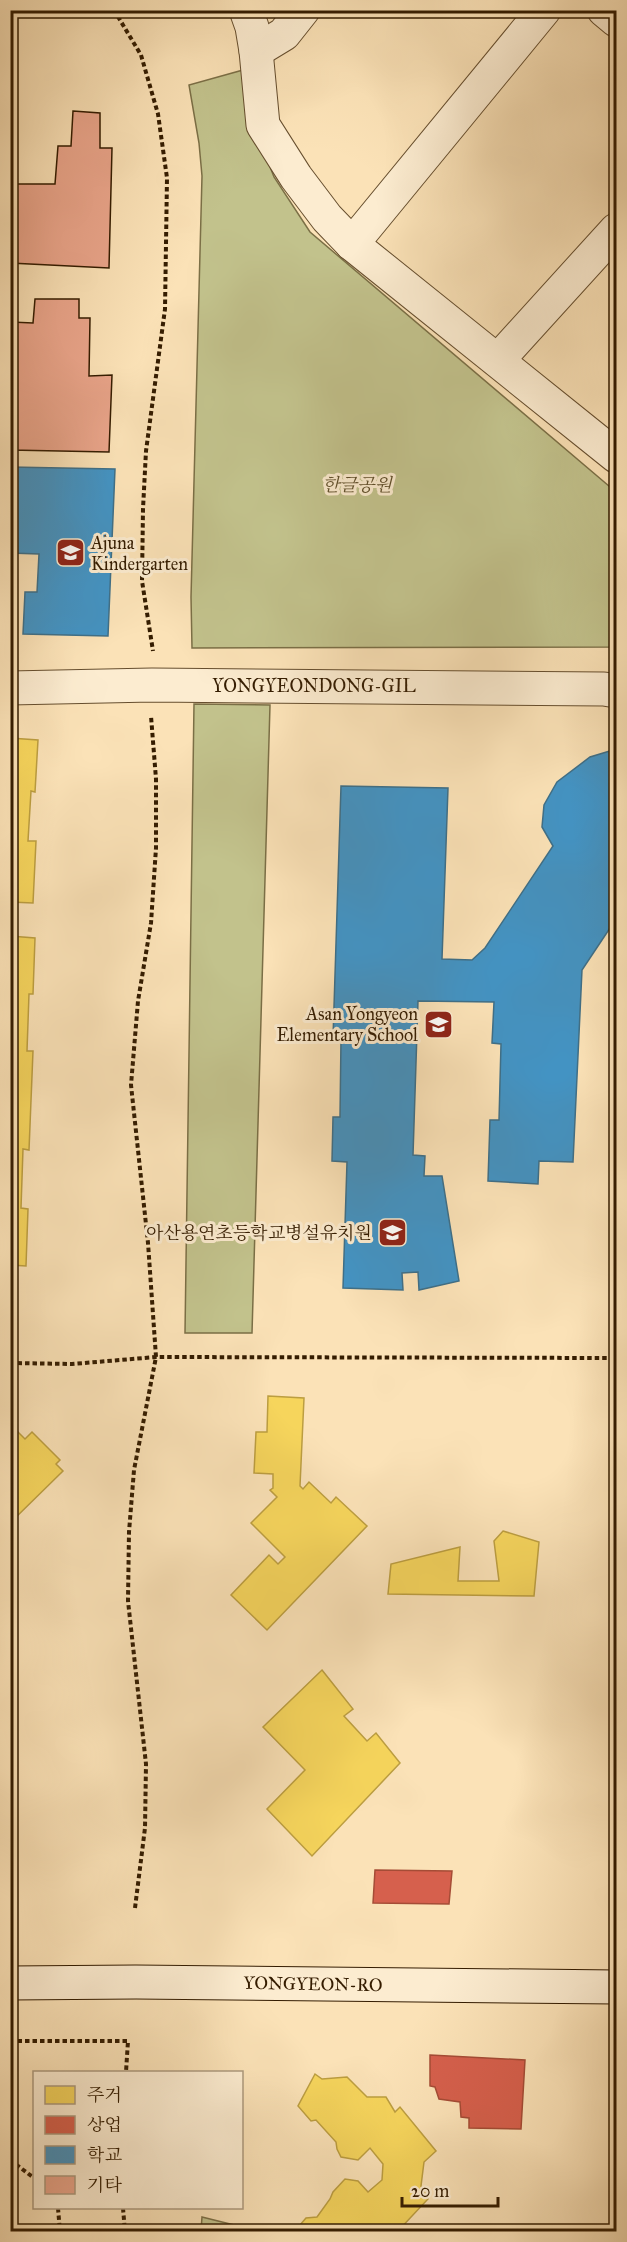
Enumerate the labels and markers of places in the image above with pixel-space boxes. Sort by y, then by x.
place label: Ajuna Kindergarten [90,532,188,576]
school or university icon: Ajuna Kindergarten [54,537,86,569]
place label: Asan Yongyeon Elementary School [276,1003,418,1046]
school or university icon: Asan Yongyeon Elementary School [423,1008,455,1040]
school or university icon: 아산용연초등학교병설유치원 [377,1217,409,1249]
place label: 아산용연초등학교병설유치원 [146,1222,372,1244]

